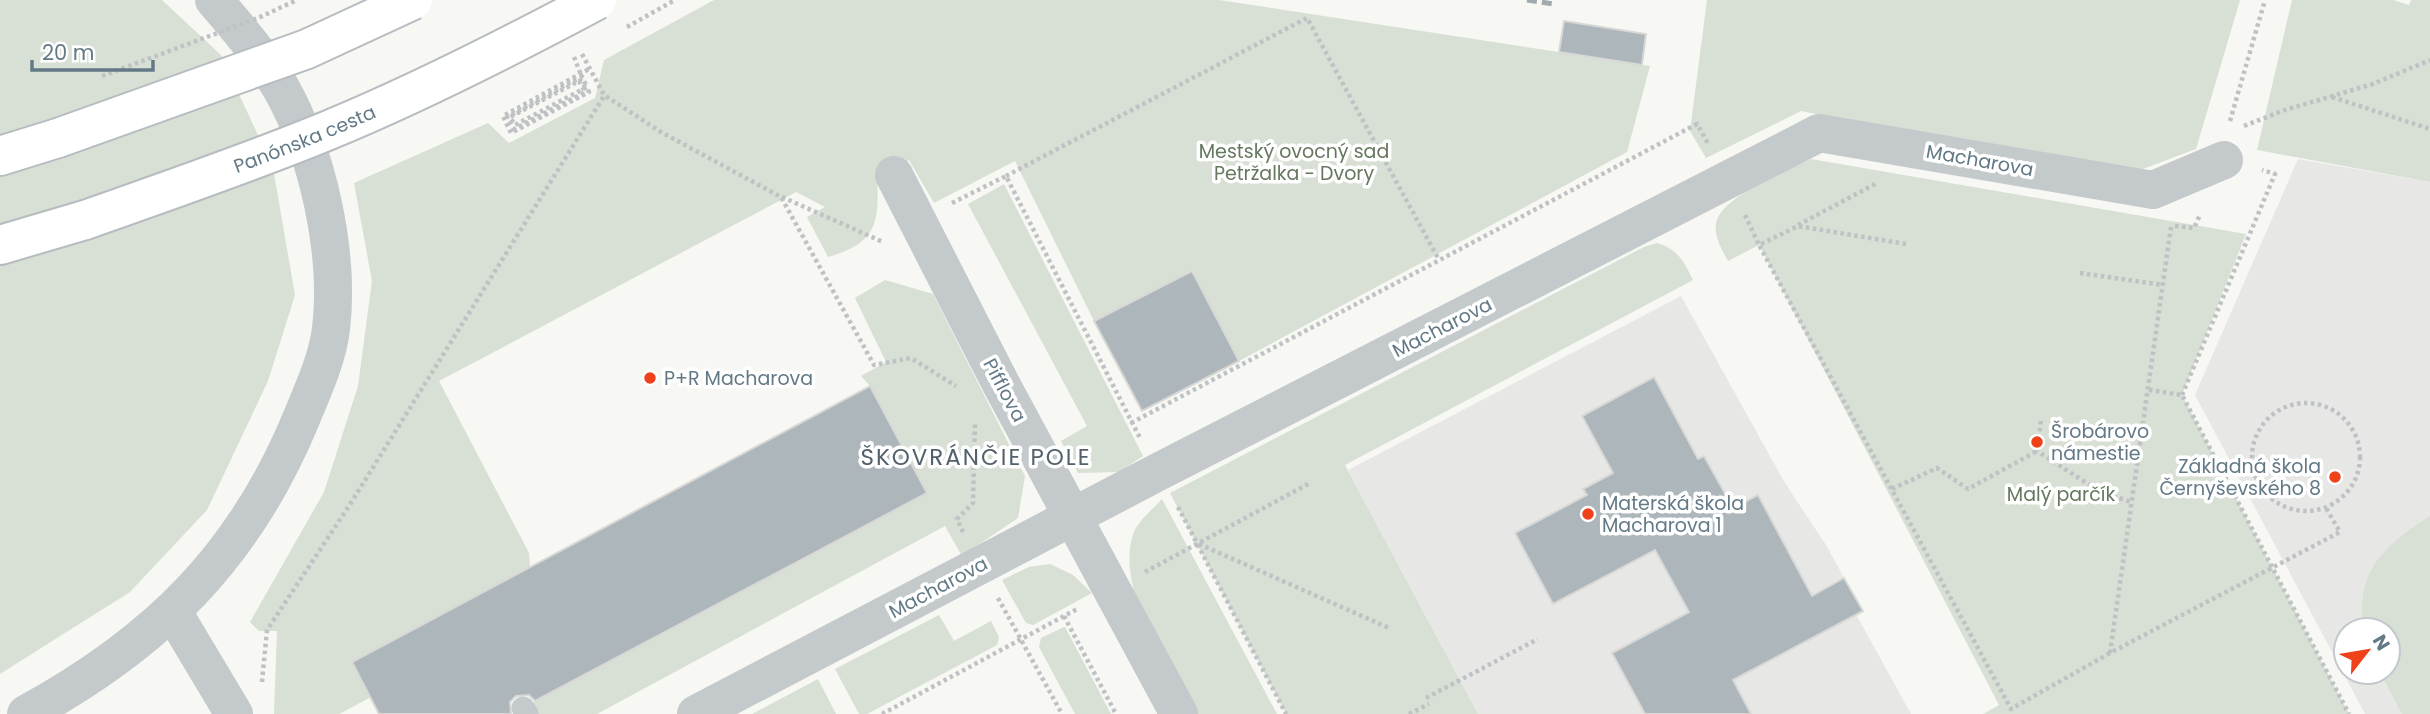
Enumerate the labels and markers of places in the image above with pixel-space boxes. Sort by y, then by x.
place label: P+R Macharova [664,365,813,392]
marker: P+R Macharova [642,370,658,386]
place label: Šrobárovo námestie [2051,418,2149,467]
marker: Šrobárovo námestie [2029,434,2045,450]
place label: Základná škola Černyševského 8 [2159,453,2321,502]
marker: Základná škola Černyševského 8 [2327,469,2343,485]
place label: Materská škola Macharova 1 [1602,490,1744,539]
marker: Materská škola Macharova 1 [1580,506,1596,522]

